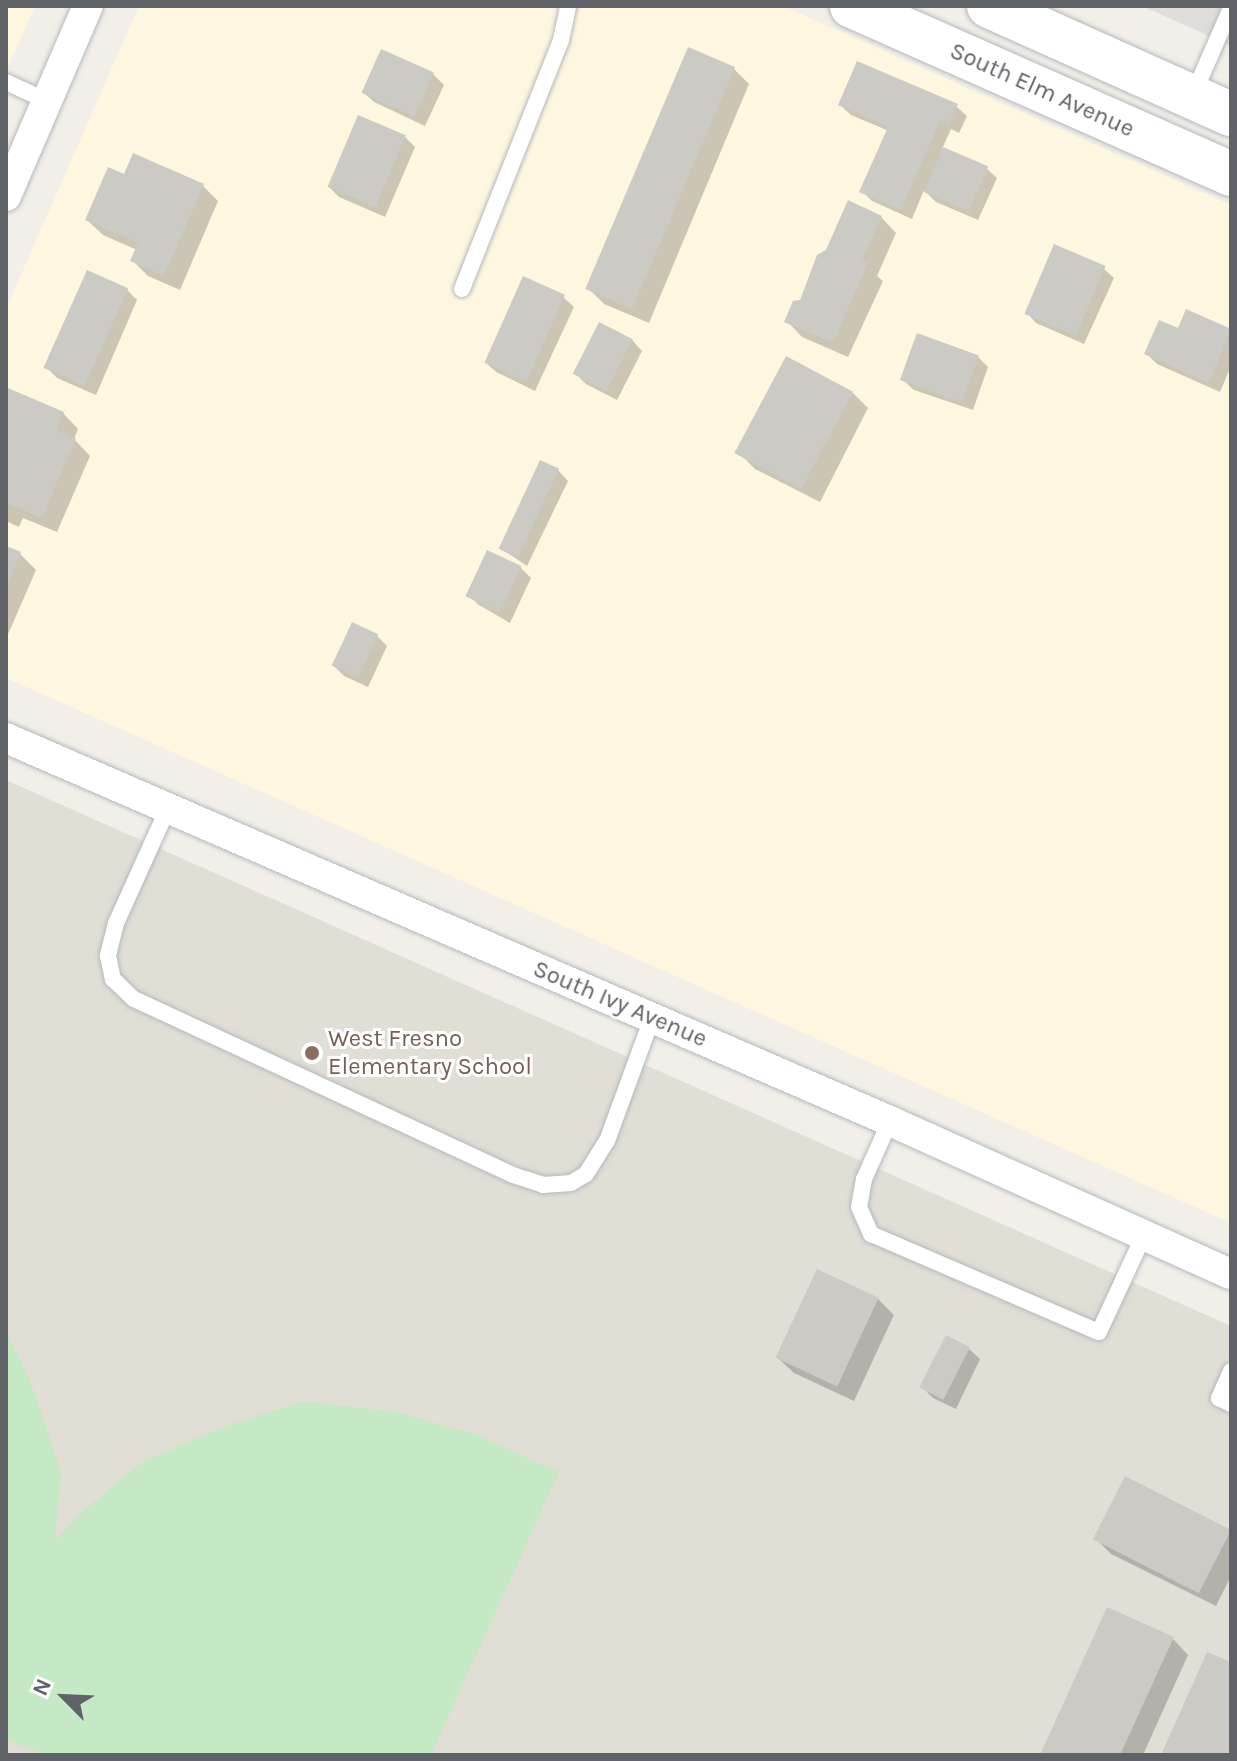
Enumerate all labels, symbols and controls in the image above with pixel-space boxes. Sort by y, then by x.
street label: South Elm Avenue [945,36,1139,144]
street label: South Ivy Avenue [529,954,711,1054]
place label: West Fresno Elementary School [328,1025,532,1081]
marker: West Fresno Elementary School [303,1044,321,1062]
north arrow [24,1657,104,1737]
text: N [27,1675,57,1700]

